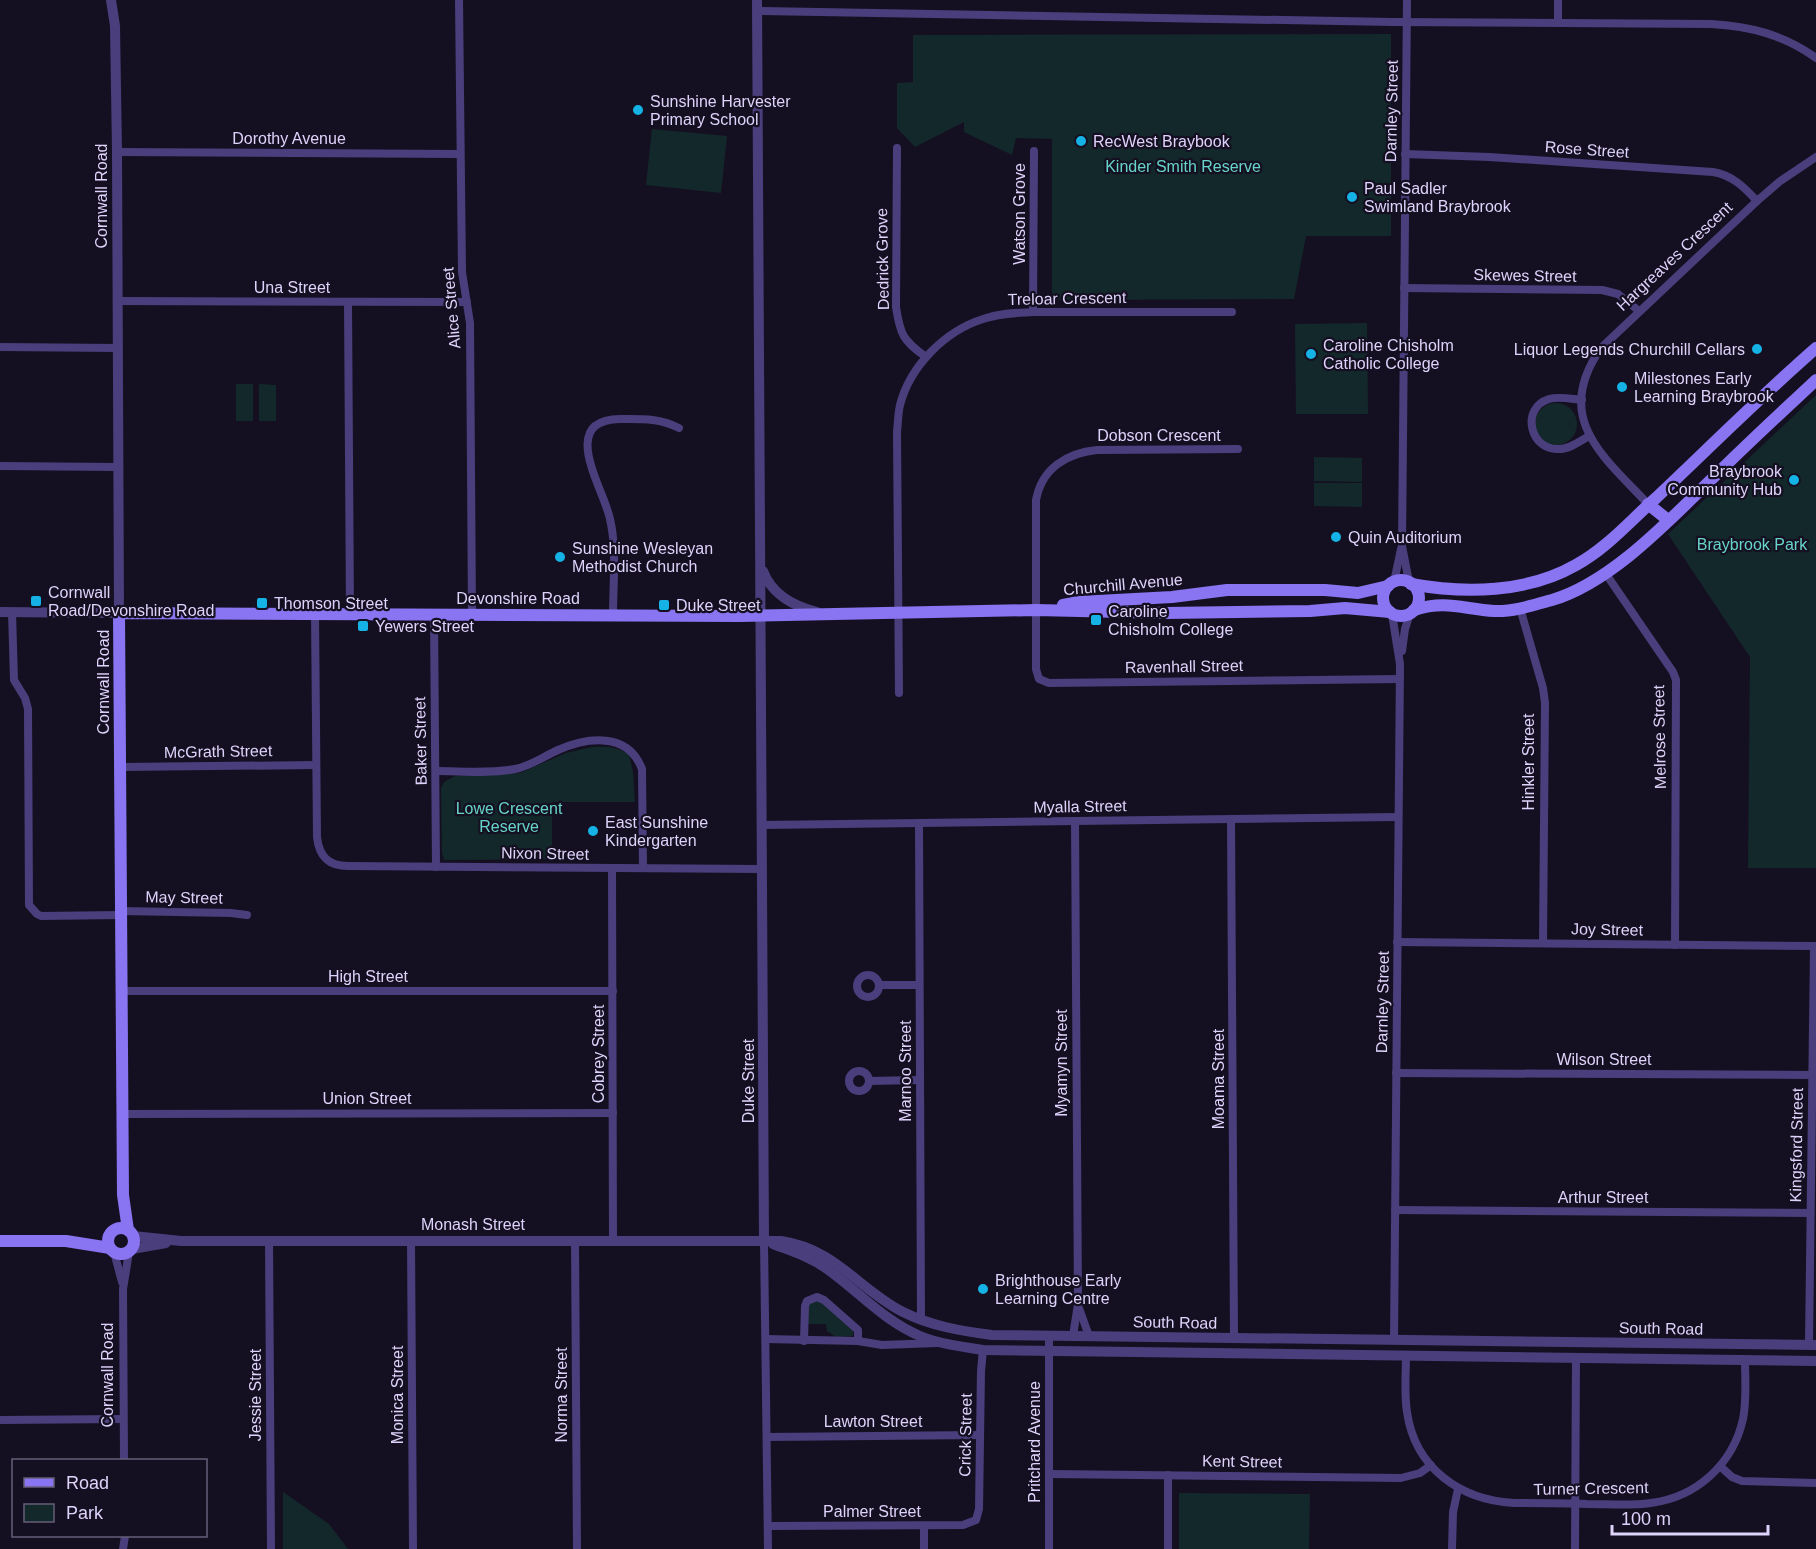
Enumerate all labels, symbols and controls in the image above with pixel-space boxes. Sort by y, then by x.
street label: Darnley Street [1382,59,1401,162]
place label: Sunshine Harvester Primary School [650,93,791,128]
marker: Sunshine Harvester Primary School [631,103,645,117]
street label: Dorothy Avenue [232,130,346,147]
place label: RecWest Braybook [1093,133,1231,150]
marker: RecWest Braybook [1074,134,1088,148]
street label: Rose Street [1544,138,1630,161]
street label: Cornwall Road [93,144,110,248]
park label: Kinder Smith Reserve [1105,158,1261,175]
street label: Watson Grove [1011,163,1028,265]
place label: Paul Sadler Swimland Braybrook [1364,180,1512,215]
marker: Paul Sadler Swimland Braybrook [1345,190,1359,204]
street label: Hargreaves Crescent [1613,198,1736,314]
street label: Dedrick Grove [873,208,892,310]
street label: Alice Street [439,266,464,349]
street label: Skewes Street [1473,266,1577,285]
street label: Una Street [254,279,331,296]
street label: Treloar Crescent [1008,289,1127,308]
place label: Caroline Chisholm Catholic College [1323,337,1454,372]
place label: Liquor Legends Churchill Cellars [1514,341,1745,358]
marker: Liquor Legends Churchill Cellars [1750,342,1764,356]
marker: Caroline Chisholm Catholic College [1304,347,1318,361]
place label: Milestones Early Learning Braybrook [1634,370,1775,405]
marker: Milestones Early Learning Braybrook [1615,380,1629,394]
street label: Dobson Crescent [1097,427,1221,444]
place label: Braybrook Community Hub [1667,463,1783,498]
marker: Braybrook Community Hub [1787,473,1801,487]
place label: Quin Auditorium [1348,529,1462,546]
marker: Quin Auditorium [1329,530,1343,544]
park label: Braybrook Park [1697,536,1808,553]
place label: Sunshine Wesleyan Methodist Church [572,540,713,575]
marker: Sunshine Wesleyan Methodist Church [553,550,567,564]
street label: Churchill Avenue [1063,571,1184,598]
place label: Cornwall Road/Devonshire Road [48,584,214,619]
street label: Devonshire Road [456,590,580,607]
marker: Cornwall Road/Devonshire Road [29,594,43,608]
place label: Thomson Street [274,595,388,612]
marker: Thomson Street [255,596,269,610]
place label: Duke Street [676,597,761,614]
marker: Duke Street [657,598,671,612]
place label: Caroline Chisholm College [1108,603,1233,638]
marker: Caroline Chisholm College [1089,613,1103,627]
place label: Yewers Street [375,618,475,635]
marker: Yewers Street [356,619,370,633]
street label: Cornwall Road [95,630,112,734]
street label: Ravenhall Street [1125,657,1244,676]
street label: Melrose Street [1650,684,1669,789]
street label: Baker Street [411,696,430,786]
street label: Hinkler Street [1520,713,1537,810]
street label: McGrath Street [164,742,273,761]
street label: Myalla Street [1033,797,1127,816]
park label: Lowe Crescent Reserve [456,800,563,835]
place label: East Sunshine Kindergarten [605,814,708,849]
marker: East Sunshine Kindergarten [586,824,600,838]
street label: Nixon Street [501,844,590,863]
street label: May Street [145,888,223,907]
street label: Joy Street [1571,920,1644,939]
street label: Darnley Street [1373,950,1392,1053]
street label: High Street [328,968,409,985]
street label: Cobrey Street [590,1004,607,1103]
street label: Myamyn Street [1053,1009,1070,1117]
street label: Marnoo Street [897,1020,914,1122]
street label: Moama Street [1210,1028,1227,1129]
street label: Duke Street [740,1038,757,1123]
street label: Wilson Street [1556,1051,1652,1068]
street label: Kingsford Street [1787,1087,1806,1203]
street label: Union Street [323,1090,412,1107]
street label: Arthur Street [1558,1189,1649,1206]
street label: Monash Street [421,1216,526,1233]
place label: Brighthouse Early Learning Centre [995,1272,1121,1307]
marker: Brighthouse Early Learning Centre [976,1282,990,1296]
street label: South Road [1133,1313,1217,1332]
street label: South Road [1619,1319,1703,1338]
street label: Cornwall Road [99,1323,116,1427]
street label: Monica Street [389,1345,406,1444]
street label: Norma Street [553,1347,570,1443]
street label: Jessie Street [247,1348,264,1441]
street label: Pritchard Avenue [1026,1381,1043,1503]
street label: Crick Street [956,1393,975,1477]
street label: Lawton Street [824,1413,923,1430]
street label: Kent Street [1202,1452,1283,1471]
legend [12,1459,207,1537]
text: Road [66,1473,109,1493]
street label: Turner Crescent [1533,1479,1649,1498]
scale bar [1612,1498,1768,1536]
text: Park [66,1503,104,1523]
street label: Palmer Street [823,1503,921,1520]
text: 100 m [1621,1509,1671,1529]

